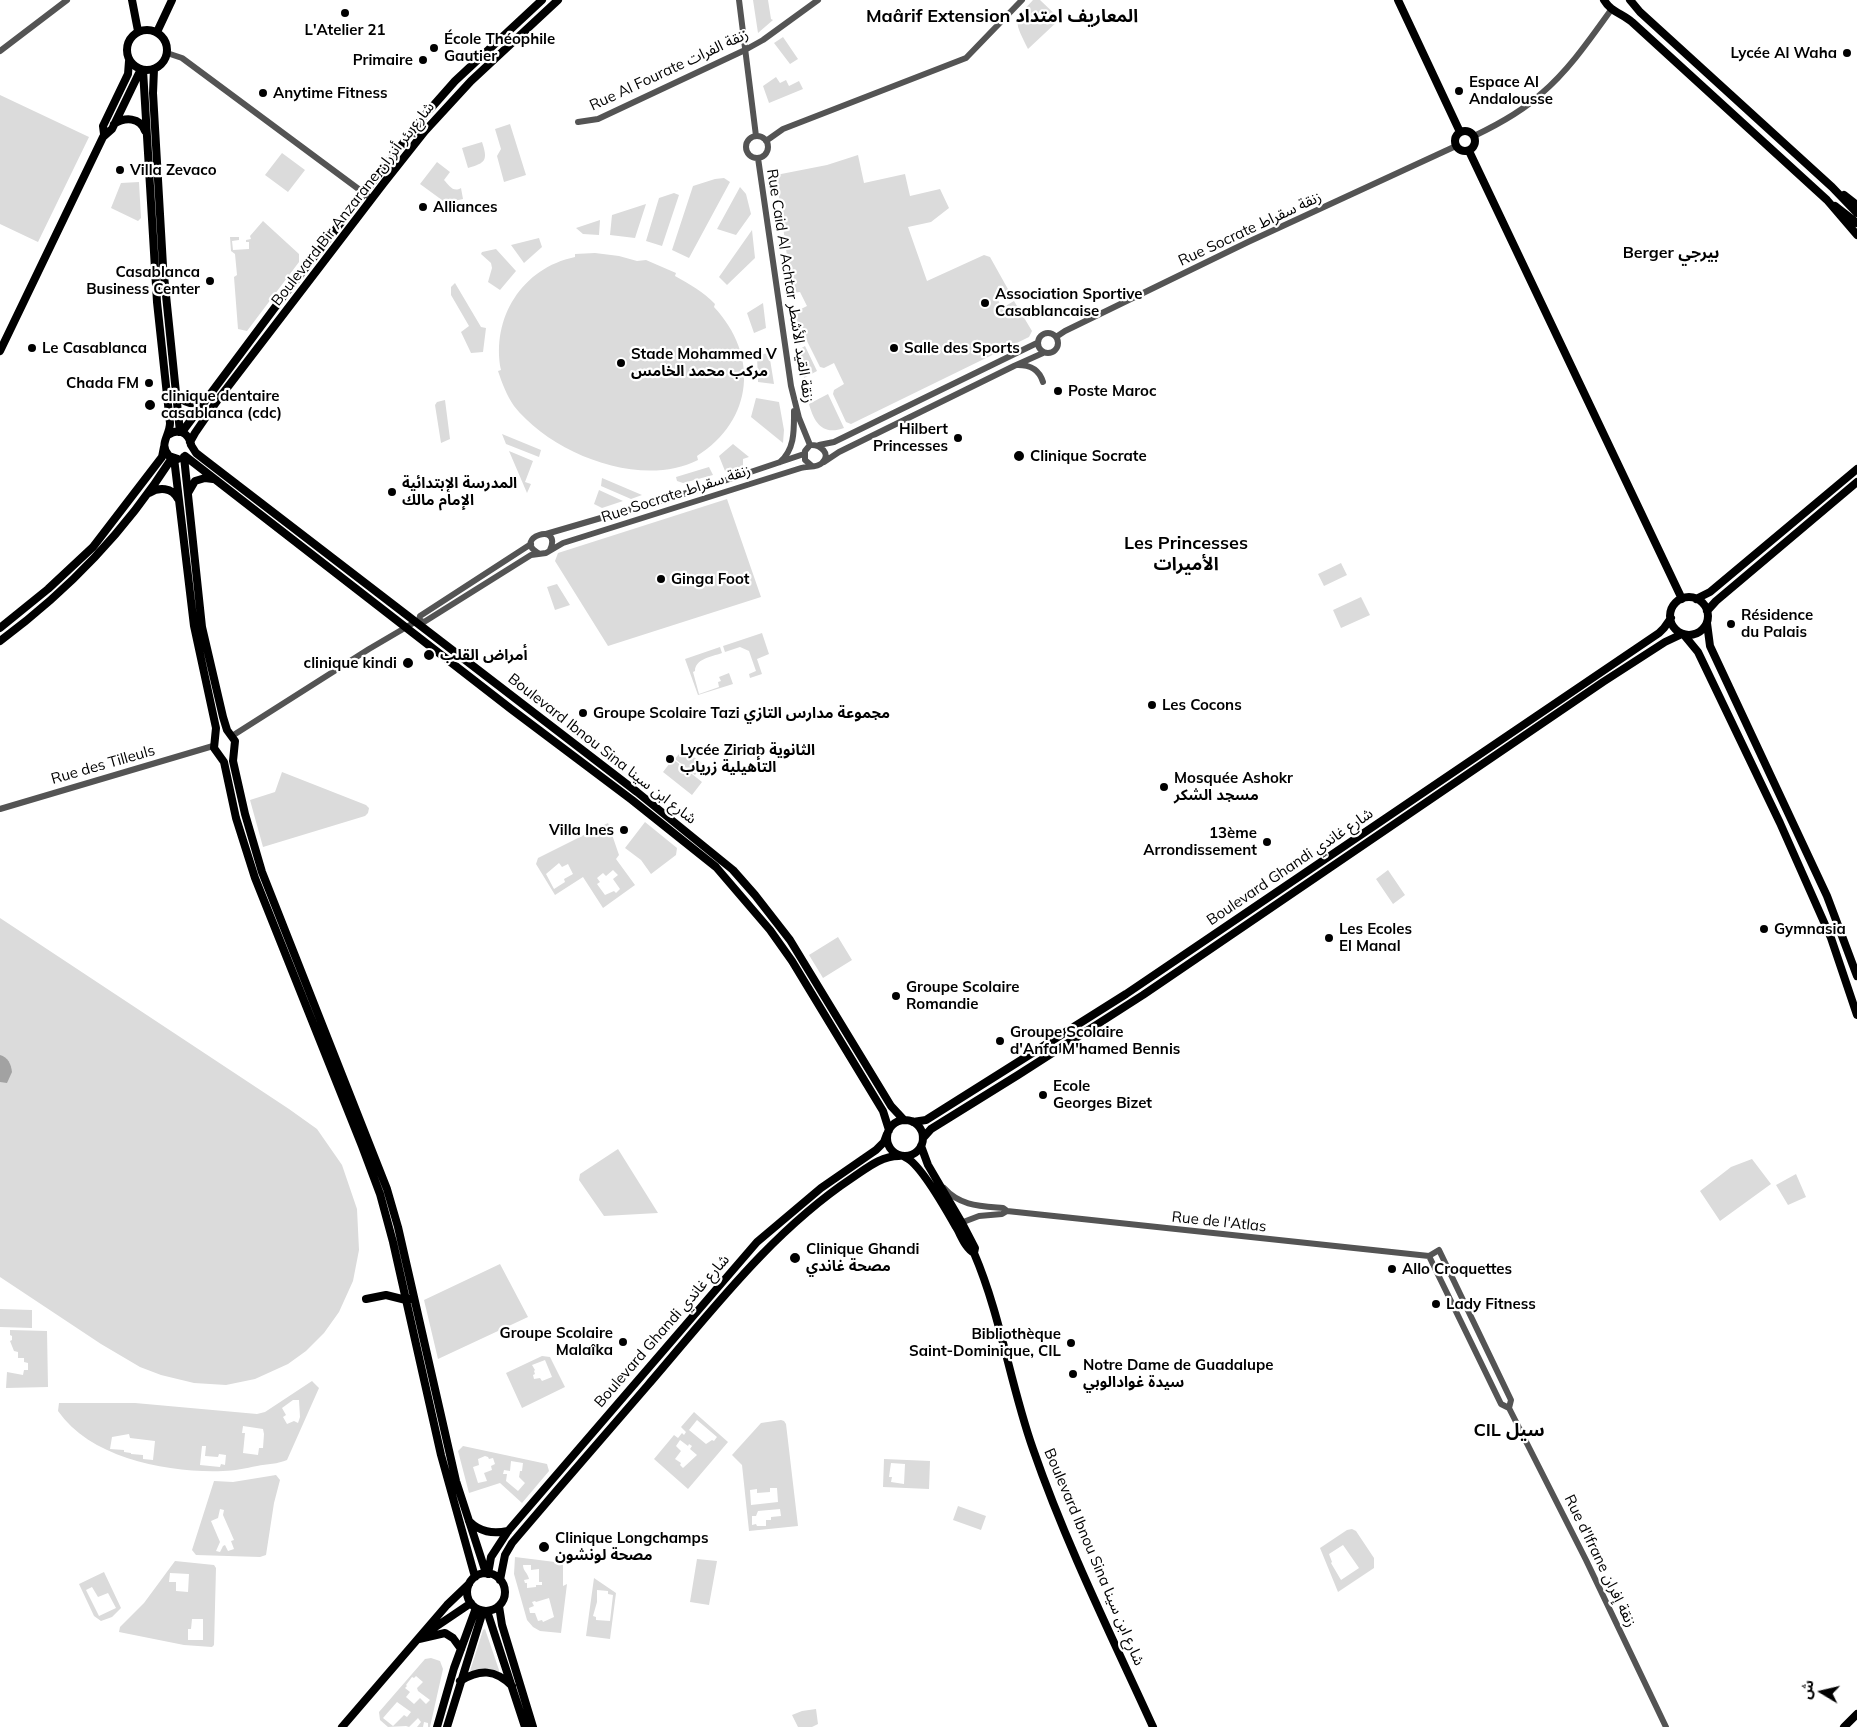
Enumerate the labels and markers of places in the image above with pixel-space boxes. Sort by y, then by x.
marker: L'Atelier 21 [339,7,351,19]
place label: L'Atelier 21 [305,21,385,39]
place label: École Théophile Gautier [444,30,555,65]
marker: École Théophile Gautier [428,42,440,54]
place label: Lycée Al Waha [1730,44,1837,62]
marker: Lycée Al Waha [1841,47,1853,59]
place label: Primaire [353,51,413,69]
marker: Primaire [417,54,429,66]
place label: Espace Al Andalousse [1469,73,1553,108]
place label: Anytime Fitness [273,84,387,102]
marker: Espace Al Andalousse [1453,85,1465,97]
marker: Anytime Fitness [257,87,269,99]
place label: Villa Zevaco [130,161,217,179]
marker: Villa Zevaco [114,164,126,176]
place label: Alliances [433,198,497,216]
marker: Alliances [417,201,429,213]
place label: Casablanca Business Center [86,263,200,298]
marker: Casablanca Business Center [204,275,216,287]
place label: Association Sportive Casablancaise [995,285,1142,320]
marker: Association Sportive Casablancaise [979,297,991,309]
place label: Le Casablanca [42,339,147,357]
place label: Salle des Sports [904,339,1020,357]
marker: Le Casablanca [26,342,38,354]
marker: Salle des Sports [888,342,900,354]
place label: Stade Mohammed V مركب محمد الخامس [631,345,777,380]
marker: Stade Mohammed V مركب محمد الخامس [615,357,627,369]
place label: Chada FM [66,374,139,392]
marker: Chada FM [143,377,155,389]
place label: Poste Maroc [1068,382,1156,400]
marker: Poste Maroc [1052,385,1064,397]
place label: clinique dentaire casablanca (cdc) [161,387,282,422]
marker: clinique dentaire casablanca (cdc) [143,398,157,412]
place label: Hilbert Princesses [873,420,948,455]
marker: Hilbert Princesses [952,432,964,444]
place label: Clinique Socrate [1030,447,1147,465]
marker: Clinique Socrate [1012,449,1026,463]
place label: المدرسة الإبتدائية الإمام مالك [402,474,517,509]
marker: المدرسة الإبتدائية الإمام مالك [386,486,398,498]
place label: Ginga Foot [671,570,749,588]
marker: Ginga Foot [655,573,667,585]
place label: Résidence du Palais [1741,606,1813,641]
marker: Résidence du Palais [1725,618,1737,630]
place label: أمراض القلب [440,646,527,664]
marker: أمراض القلب [422,648,436,662]
place label: clinique kindi [304,654,397,672]
marker: clinique kindi [401,656,415,670]
place label: Les Cocons [1162,696,1242,714]
marker: Les Cocons [1146,699,1158,711]
place label: Groupe Scolaire Tazi مجموعة مدارس التازي [593,704,890,722]
marker: Groupe Scolaire Tazi مجموعة مدارس التازي [577,707,589,719]
place label: Lycée Ziriab الثانوية التأهيلية زرياب [680,741,815,776]
marker: Lycée Ziriab الثانوية التأهيلية زرياب [664,753,676,765]
place label: Mosquée Ashokr مسجد الشكر [1174,769,1293,804]
marker: Mosquée Ashokr مسجد الشكر [1158,781,1170,793]
place label: Villa Ines [549,821,614,839]
marker: Villa Ines [618,824,630,836]
place label: 13ème Arrondissement [1143,824,1257,859]
marker: 13ème Arrondissement [1261,836,1273,848]
place label: Les Ecoles El Manal [1339,920,1412,955]
place label: Gymnasia [1774,920,1846,938]
marker: Gymnasia [1758,923,1770,935]
marker: Les Ecoles El Manal [1323,932,1335,944]
place label: Groupe Scolaire Romandie [906,978,1019,1013]
marker: Groupe Scolaire Romandie [890,990,902,1002]
place label: Groupe Scolaire d'Anfa M'hamed Bennis [1010,1023,1180,1058]
marker: Groupe Scolaire d'Anfa M'hamed Bennis [994,1035,1006,1047]
place label: Ecole Georges Bizet [1053,1077,1152,1112]
marker: Ecole Georges Bizet [1037,1089,1049,1101]
place label: Clinique Ghandi مصحة غاندي [806,1240,919,1275]
marker: Clinique Ghandi مصحة غاندي [788,1251,802,1265]
place label: Allo Croquettes [1402,1260,1512,1278]
marker: Allo Croquettes [1386,1263,1398,1275]
place label: Lady Fitness [1446,1295,1536,1313]
marker: Lady Fitness [1430,1298,1442,1310]
place label: Groupe Scolaire Malaîka [500,1324,613,1359]
place label: Bibliothèque Saint-Dominique, CIL [909,1325,1061,1360]
marker: Groupe Scolaire Malaîka [617,1336,629,1348]
marker: Bibliothèque Saint-Dominique, CIL [1065,1337,1077,1349]
place label: Notre Dame de Guadalupe سيدة غوادالوبي [1083,1356,1273,1391]
marker: Notre Dame de Guadalupe سيدة غوادالوبي [1067,1368,1079,1380]
place label: Clinique Longchamps مصحة لونشون [555,1529,708,1564]
marker: Clinique Longchamps مصحة لونشون [537,1540,551,1554]

